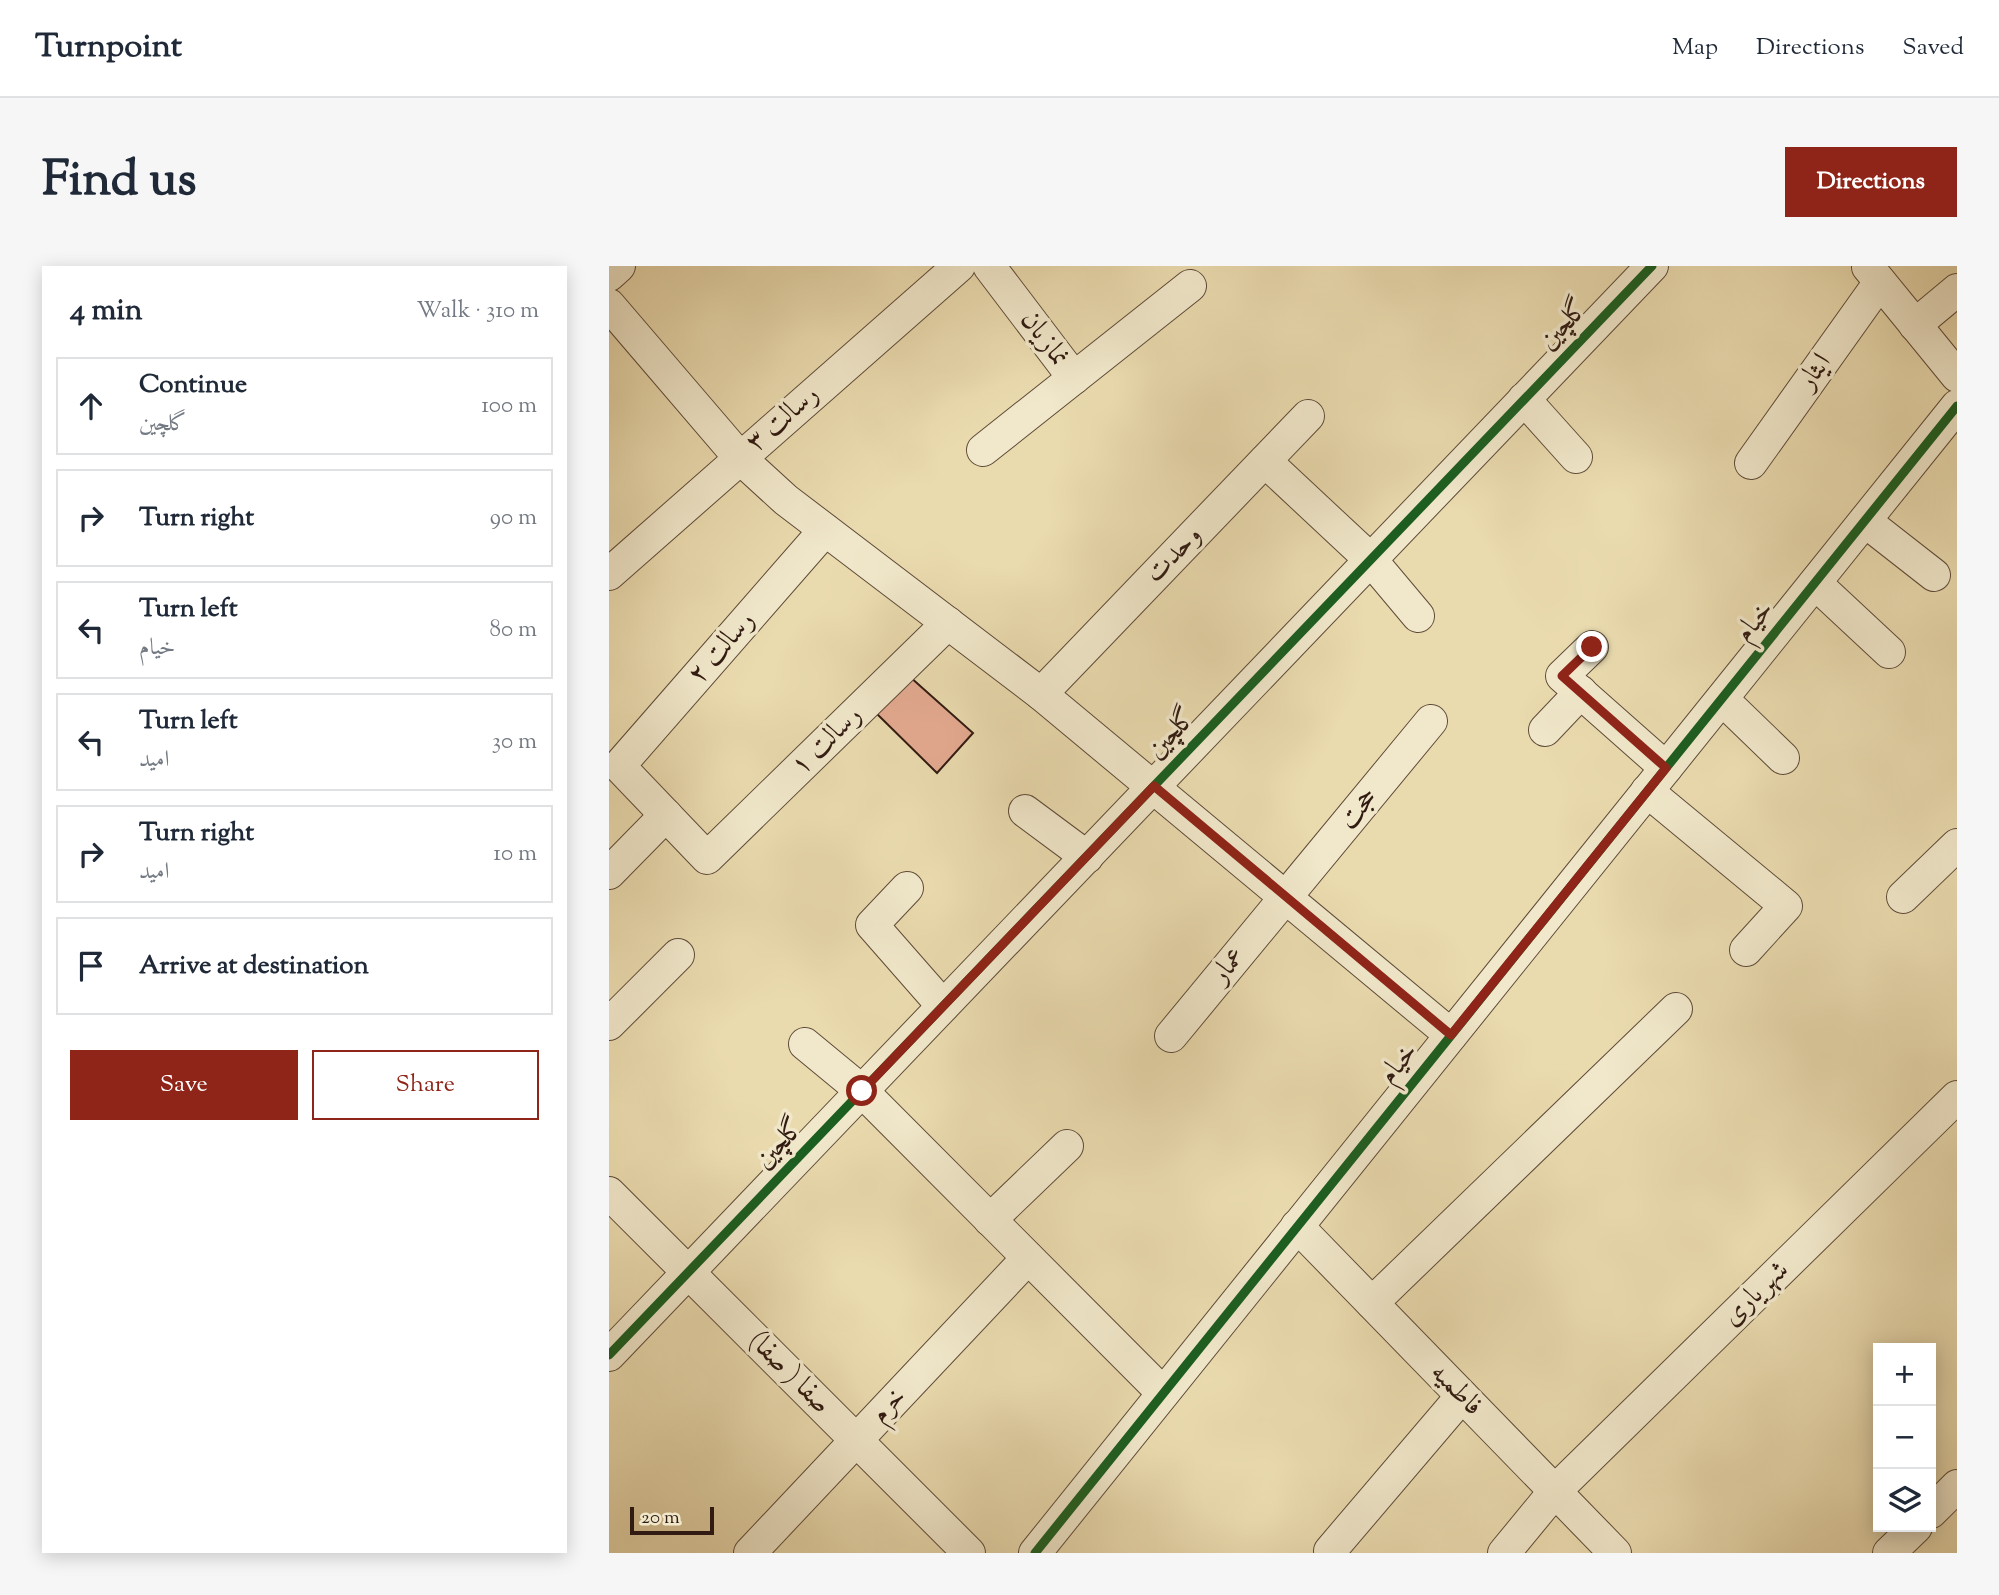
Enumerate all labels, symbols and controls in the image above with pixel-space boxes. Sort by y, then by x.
text: Turnpoint [35,24,182,72]
text: Map [1672,31,1718,65]
text: Directions [1756,31,1864,65]
text: Saved [1902,31,1964,65]
text: Find us [42,147,196,217]
button: Directions [1785,147,1957,217]
text: 4 min [70,290,143,333]
street label: گلچین [1529,290,1599,360]
text: Walk · 310 m [416,295,539,328]
street label: نمازیان [1010,303,1078,375]
street label: ایثار [1786,345,1842,401]
text: Continue [139,367,247,404]
street label: رسالت ۳ [738,376,828,462]
icon: ahead [72,387,110,425]
text: 100 m [481,390,537,423]
text: گلچین [139,408,187,441]
icon: right [72,499,110,537]
text: Turn right [139,500,254,537]
text: 90 m [490,502,537,535]
street label: وحدت [1136,517,1212,593]
text: Turn left [139,591,238,628]
street label: خیام [1726,592,1786,653]
street label: رسالت ۲ [679,603,765,693]
icon: left [72,611,110,649]
text: 80 m [489,614,537,647]
route end [1576,631,1607,662]
text: خیام [139,632,175,665]
street label: رسالت ۱ [782,697,872,785]
street label: گلچین [1137,699,1207,769]
text: Turn left [139,703,238,740]
icon: left [72,723,110,761]
text: 30 m [492,726,537,759]
text: امید [139,744,169,777]
street label: حجت [1329,779,1389,839]
text: Turn right [139,815,254,852]
icon: right [72,835,110,873]
text: 10 m [493,838,537,871]
text: امید [139,856,169,889]
street label: عمار [1200,939,1256,995]
icon: arrive [72,947,110,985]
text: Arrive at destination [139,948,369,985]
street label: خیام [1370,1034,1430,1095]
button: Save [70,1050,298,1120]
button: Share [312,1050,539,1120]
route start [846,1075,877,1106]
street label: گلچین [745,1109,815,1179]
street label: شهریاری [1713,1252,1799,1336]
street label: صفا ( صفا) [738,1322,840,1424]
map controls [1873,1343,1936,1532]
button: + [1873,1343,1936,1406]
street label: فاطمیه [1420,1354,1492,1426]
street label: خرم [862,1379,918,1435]
button: − [1873,1406,1936,1469]
button: layers [1873,1469,1936,1532]
scale bar [630,1504,714,1536]
text: 20 m [641,1505,680,1532]

